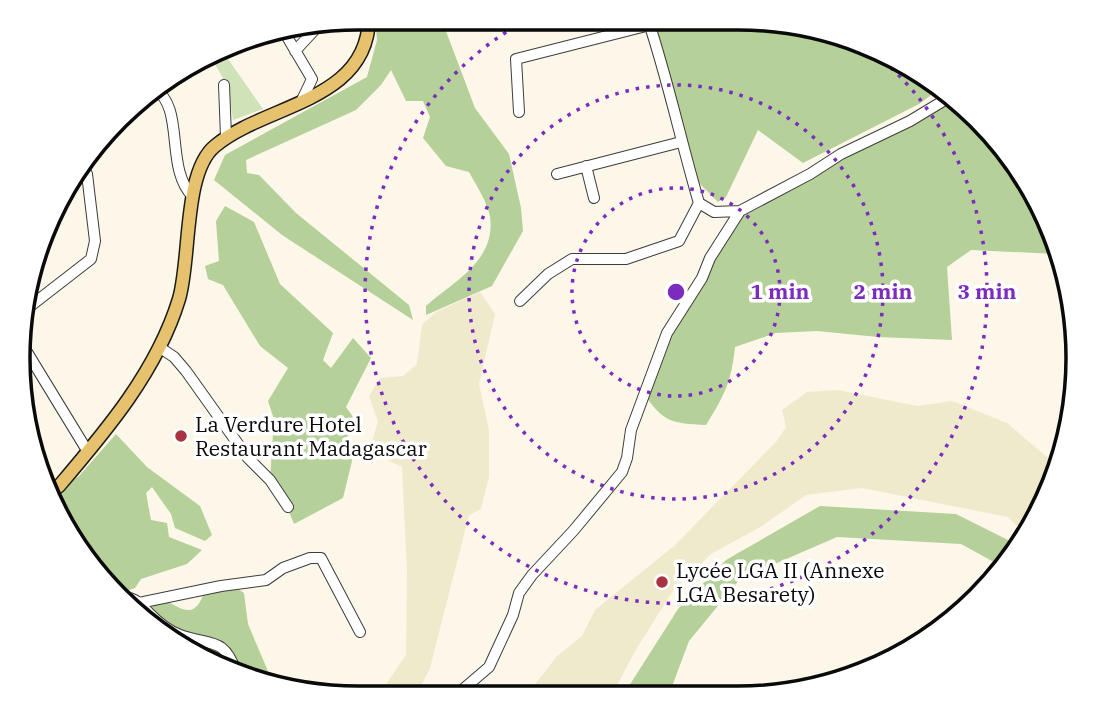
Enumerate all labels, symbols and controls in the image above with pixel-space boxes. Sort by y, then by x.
text: 1 min [751,277,809,305]
text: 2 min [854,277,912,305]
text: 3 min [958,277,1016,305]
centre of rings [664,280,688,304]
place label: La Verdure Hotel Restaurant Madagascar [195,410,428,462]
marker: La Verdure Hotel Restaurant Madagascar [173,428,189,444]
place label: Lycée LGA II (Annexe LGA Besarety) [676,556,885,608]
marker: Lycée LGA II (Annexe LGA Besarety) [654,574,670,590]

